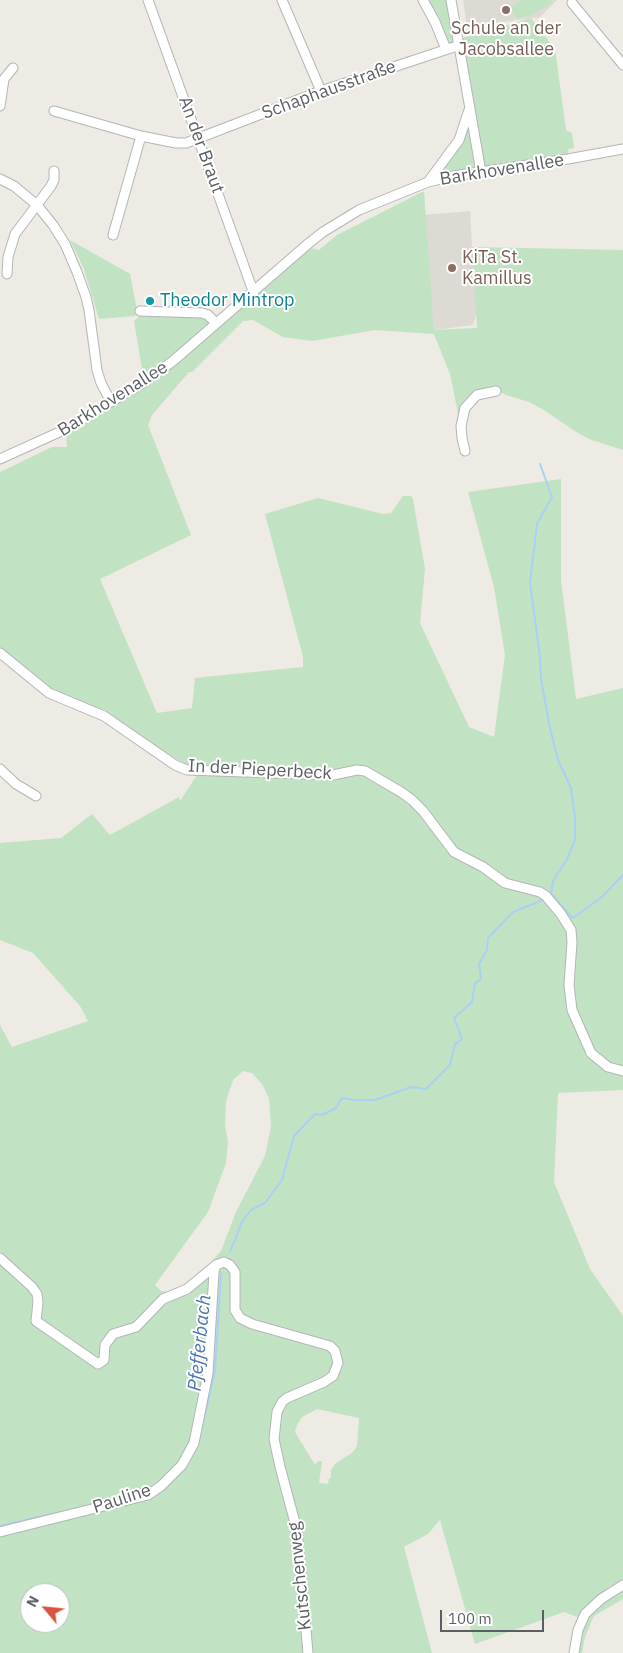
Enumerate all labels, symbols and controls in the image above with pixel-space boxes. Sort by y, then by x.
marker: Schule an der Jacobsallee [500,4,512,16]
place label: Schule an der Jacobsallee [451,18,561,60]
street label: Schaphausstraße [259,56,399,124]
street label: An der Braut [173,94,229,196]
street label: Barkhovenallee [438,150,566,190]
place label: KiTa St. Kamillus [462,247,532,290]
marker: KiTa St. Kamillus [446,262,458,274]
place label: Theodor Mintrop [160,290,295,312]
marker: Theodor Mintrop [144,295,156,307]
street label: Barkhovenallee [54,357,172,441]
street label: In der Pieperbeck [188,755,332,785]
water label: Pfefferbach [184,1294,216,1392]
street label: Pauline [90,1479,154,1519]
street label: Kutschenweg [284,1521,316,1631]
north arrow [20,1583,70,1633]
text: N [22,1593,43,1610]
scale bar [443,1600,547,1632]
text: 100 m [448,1609,492,1628]

